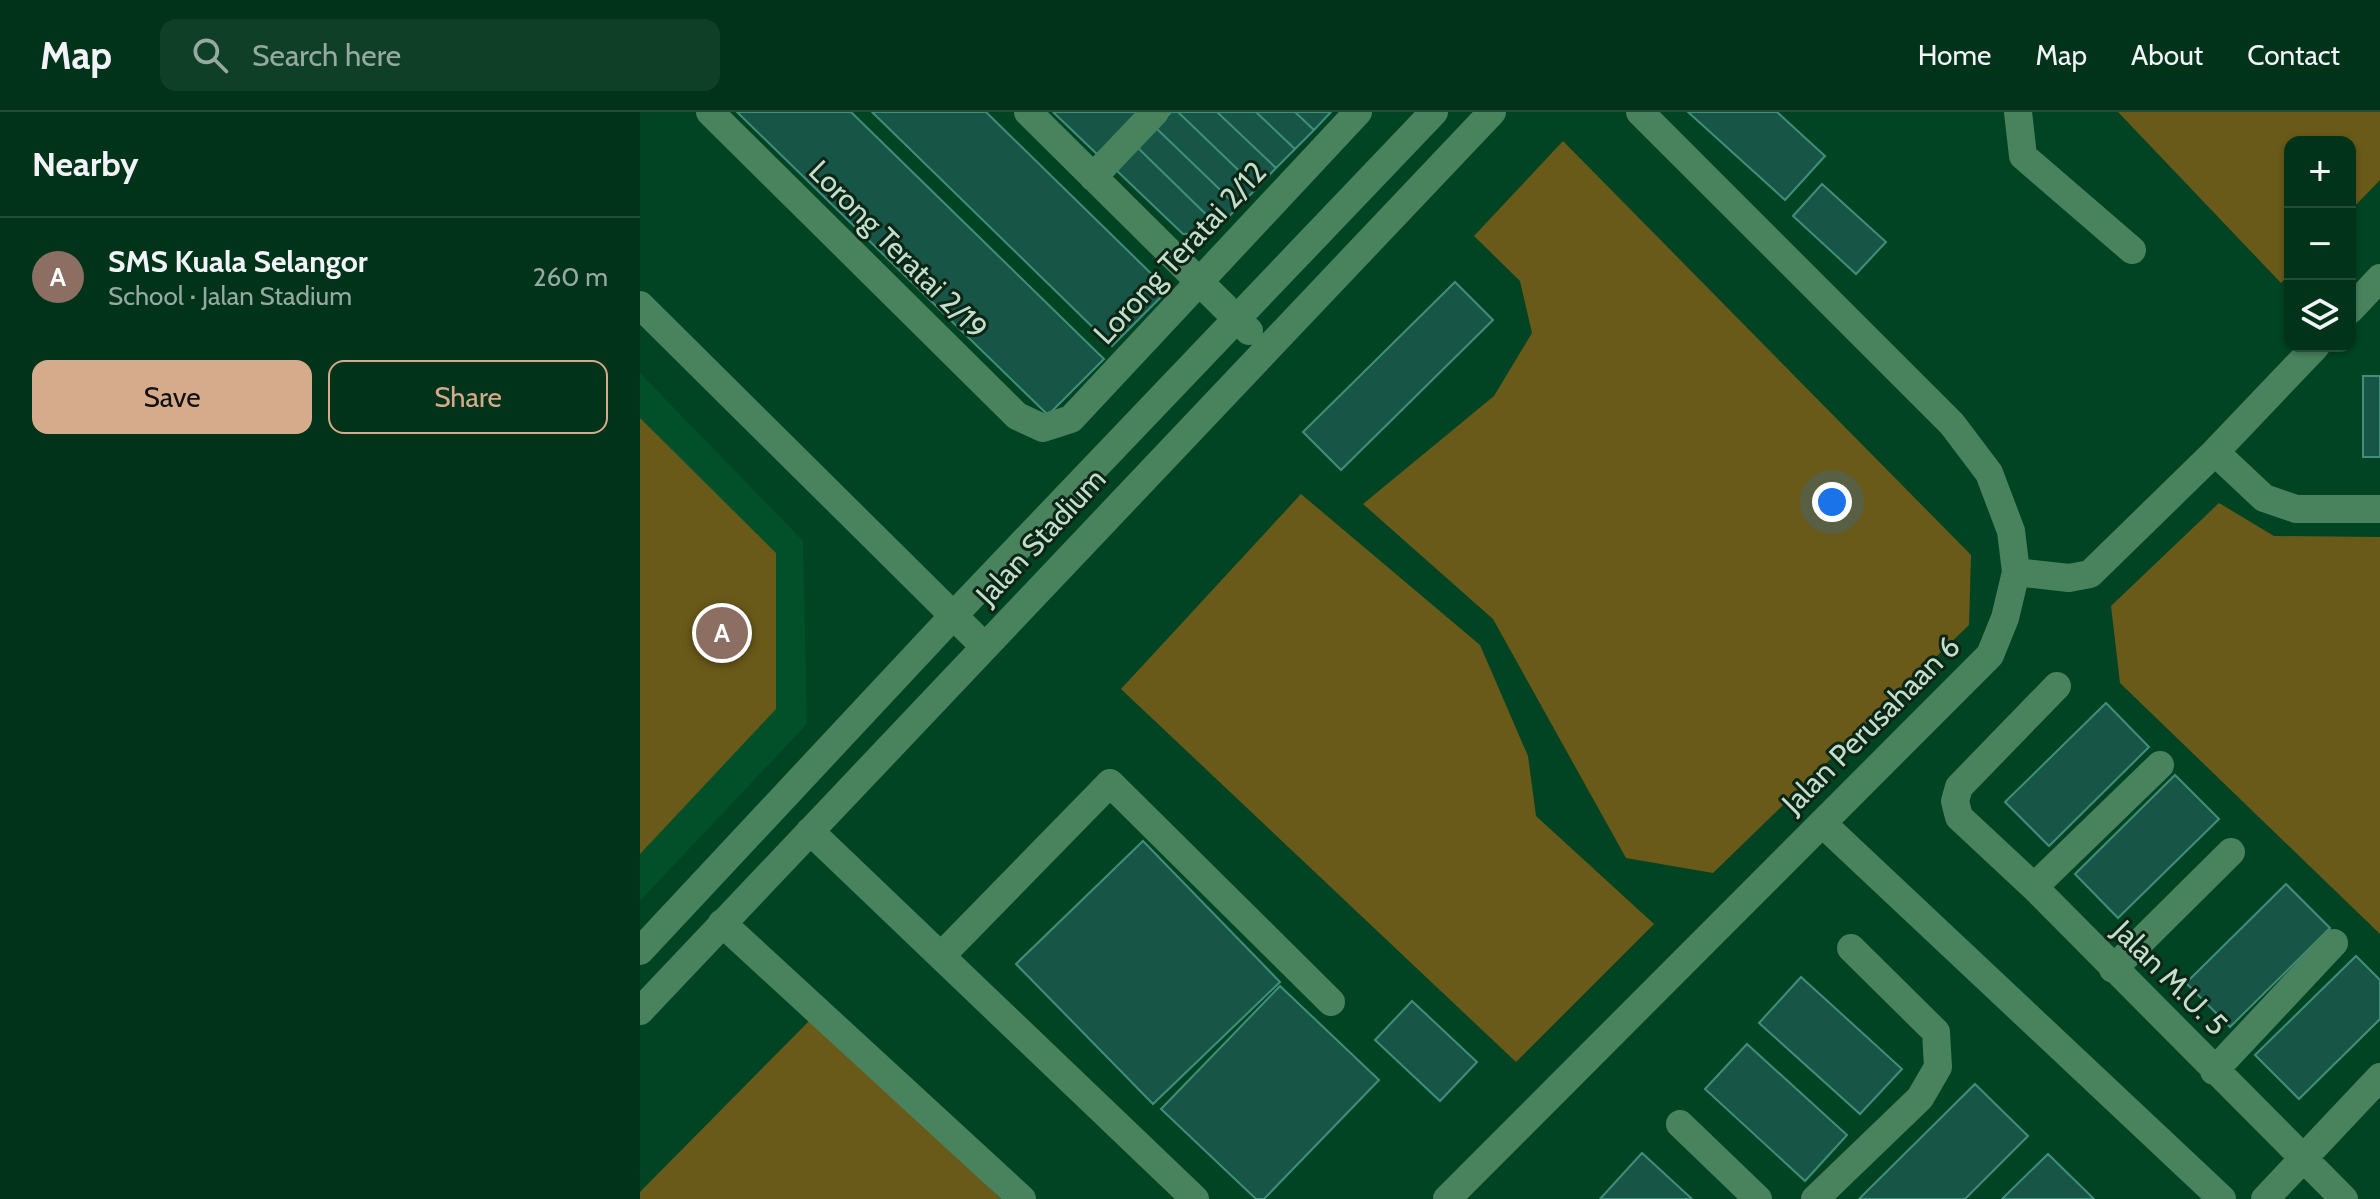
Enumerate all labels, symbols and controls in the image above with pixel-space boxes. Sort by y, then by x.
search box [160,19,720,91]
text: Map [40,32,112,79]
icon: search [188,33,232,77]
text: Search here [252,37,401,74]
text: Home [1918,38,1991,72]
text: Map [2035,38,2087,72]
text: About [2131,38,2203,72]
text: Contact [2247,38,2340,72]
map controls [2284,136,2356,352]
button: + [2284,136,2356,208]
text: Nearby [32,143,139,185]
street label: Lorong Teratai 2/19 [801,153,995,347]
street label: Lorong Teratai 2/12 [1086,154,1274,352]
button: − [2284,208,2356,280]
text: SMS Kuala Selangor [108,243,368,280]
text: A [50,261,66,293]
text: 260 m [533,261,608,293]
text: School · Jalan Stadium [108,280,352,312]
button: layers [2284,280,2356,352]
button: Save [32,360,312,434]
button: Share [328,360,608,434]
street label: Jalan Stadium [967,461,1113,613]
your location [1812,482,1852,522]
pin: A [696,603,748,663]
street label: Jalan Perusahaan 6 [1773,628,1967,822]
street label: Jalan M.U. 5 [2104,912,2236,1043]

